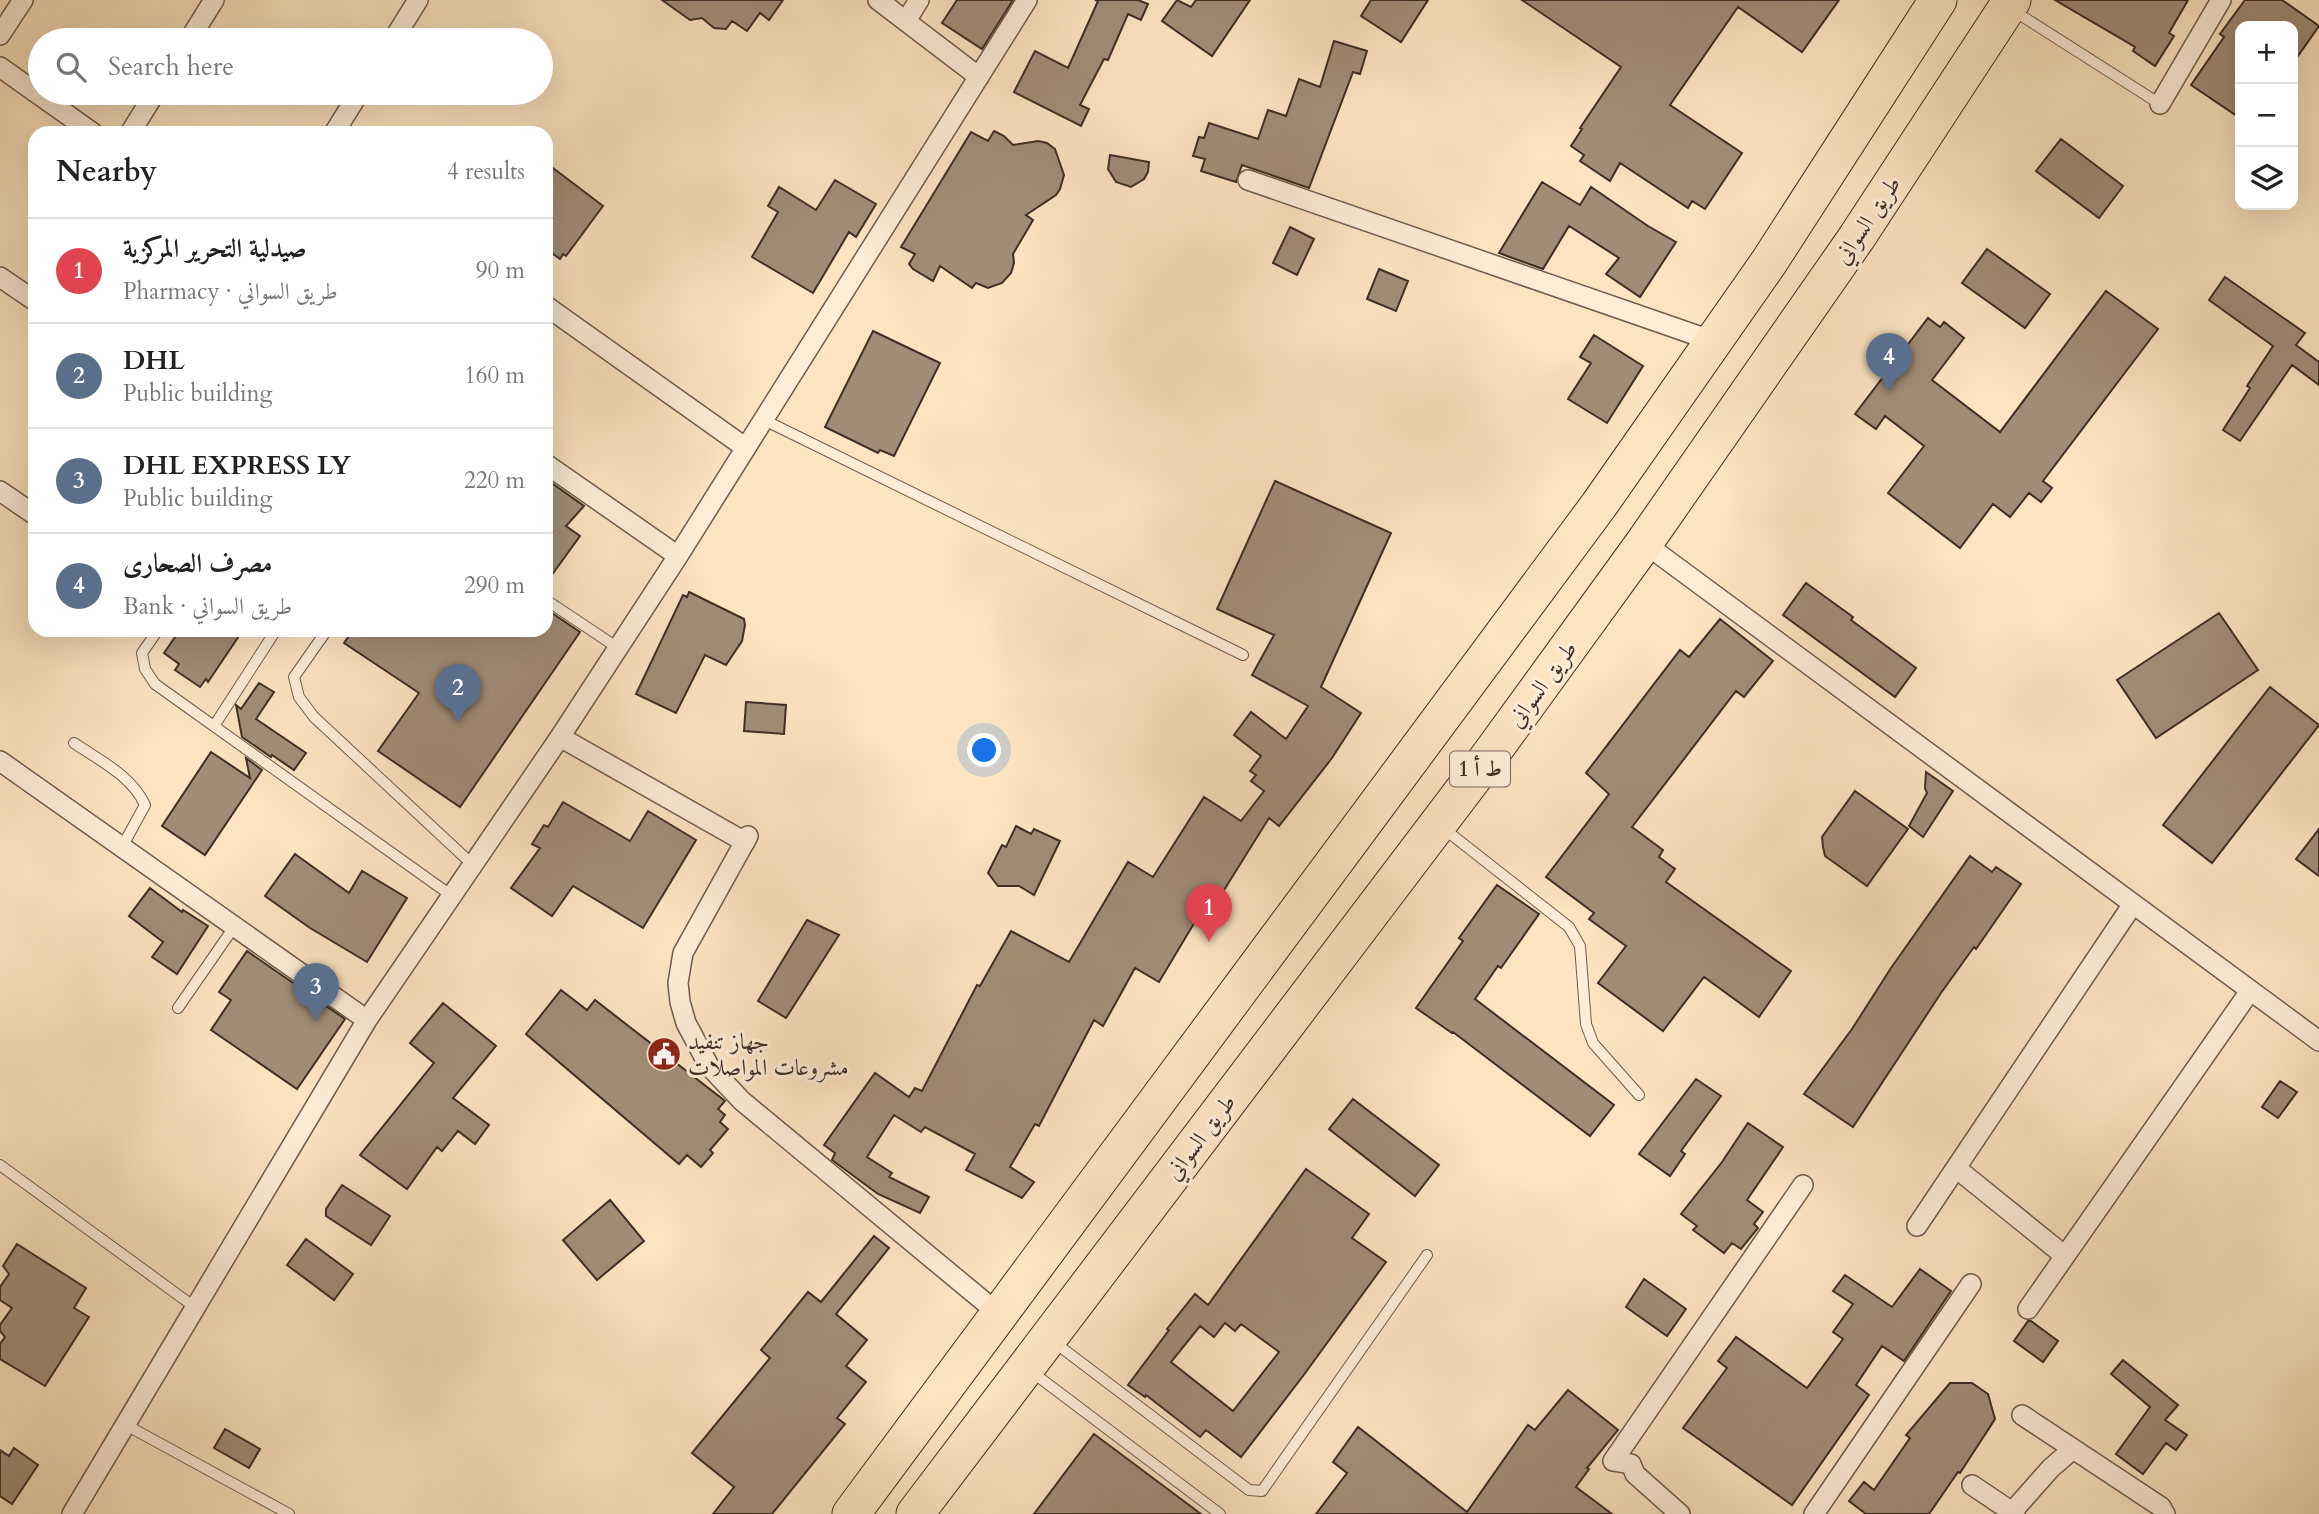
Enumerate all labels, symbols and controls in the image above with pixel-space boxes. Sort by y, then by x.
map controls [2235,21,2298,210]
button: + [2235,21,2298,84]
search box [28,28,553,105]
icon: search [52,48,90,86]
text: Search here [108,49,234,84]
button: − [2235,84,2298,147]
button: layers [2235,147,2298,210]
text: Nearby [56,151,157,192]
text: 4 results [447,156,525,187]
street label: طريق السواني [1827,170,1911,272]
text: صيدلية التحرير المركزية [123,231,307,266]
text: 1 [73,255,85,286]
text: 90 m [476,255,525,286]
text: Pharmacy · طريق السواني [123,276,338,307]
pin: 4 [1866,333,1912,391]
text: DHL [123,343,185,378]
text: 2 [73,360,85,391]
text: 160 m [464,360,525,391]
text: Public building [123,378,273,409]
text: DHL EXPRESS LY [123,448,351,483]
text: 3 [73,465,85,496]
text: 220 m [464,465,525,496]
text: Public building [123,483,273,514]
text: مصرف الصحارى [123,546,272,581]
text: 4 [73,570,85,601]
text: 290 m [464,570,525,601]
text: Bank · طريق السواني [123,591,292,622]
street label: طريق السواني [1500,635,1587,736]
pin: 2 [435,664,481,722]
your location [967,733,1001,767]
road number: ط أ 1 [1450,752,1510,786]
pin: 1 [1186,884,1232,942]
pin: 3 [293,963,339,1021]
place label: جهاز تنفيد مشروعات المواصلات [688,1026,849,1083]
public building icon: جهاز تنفيد مشروعات المواصلات [645,1035,683,1073]
street label: طريق السواني [1158,1088,1245,1188]

